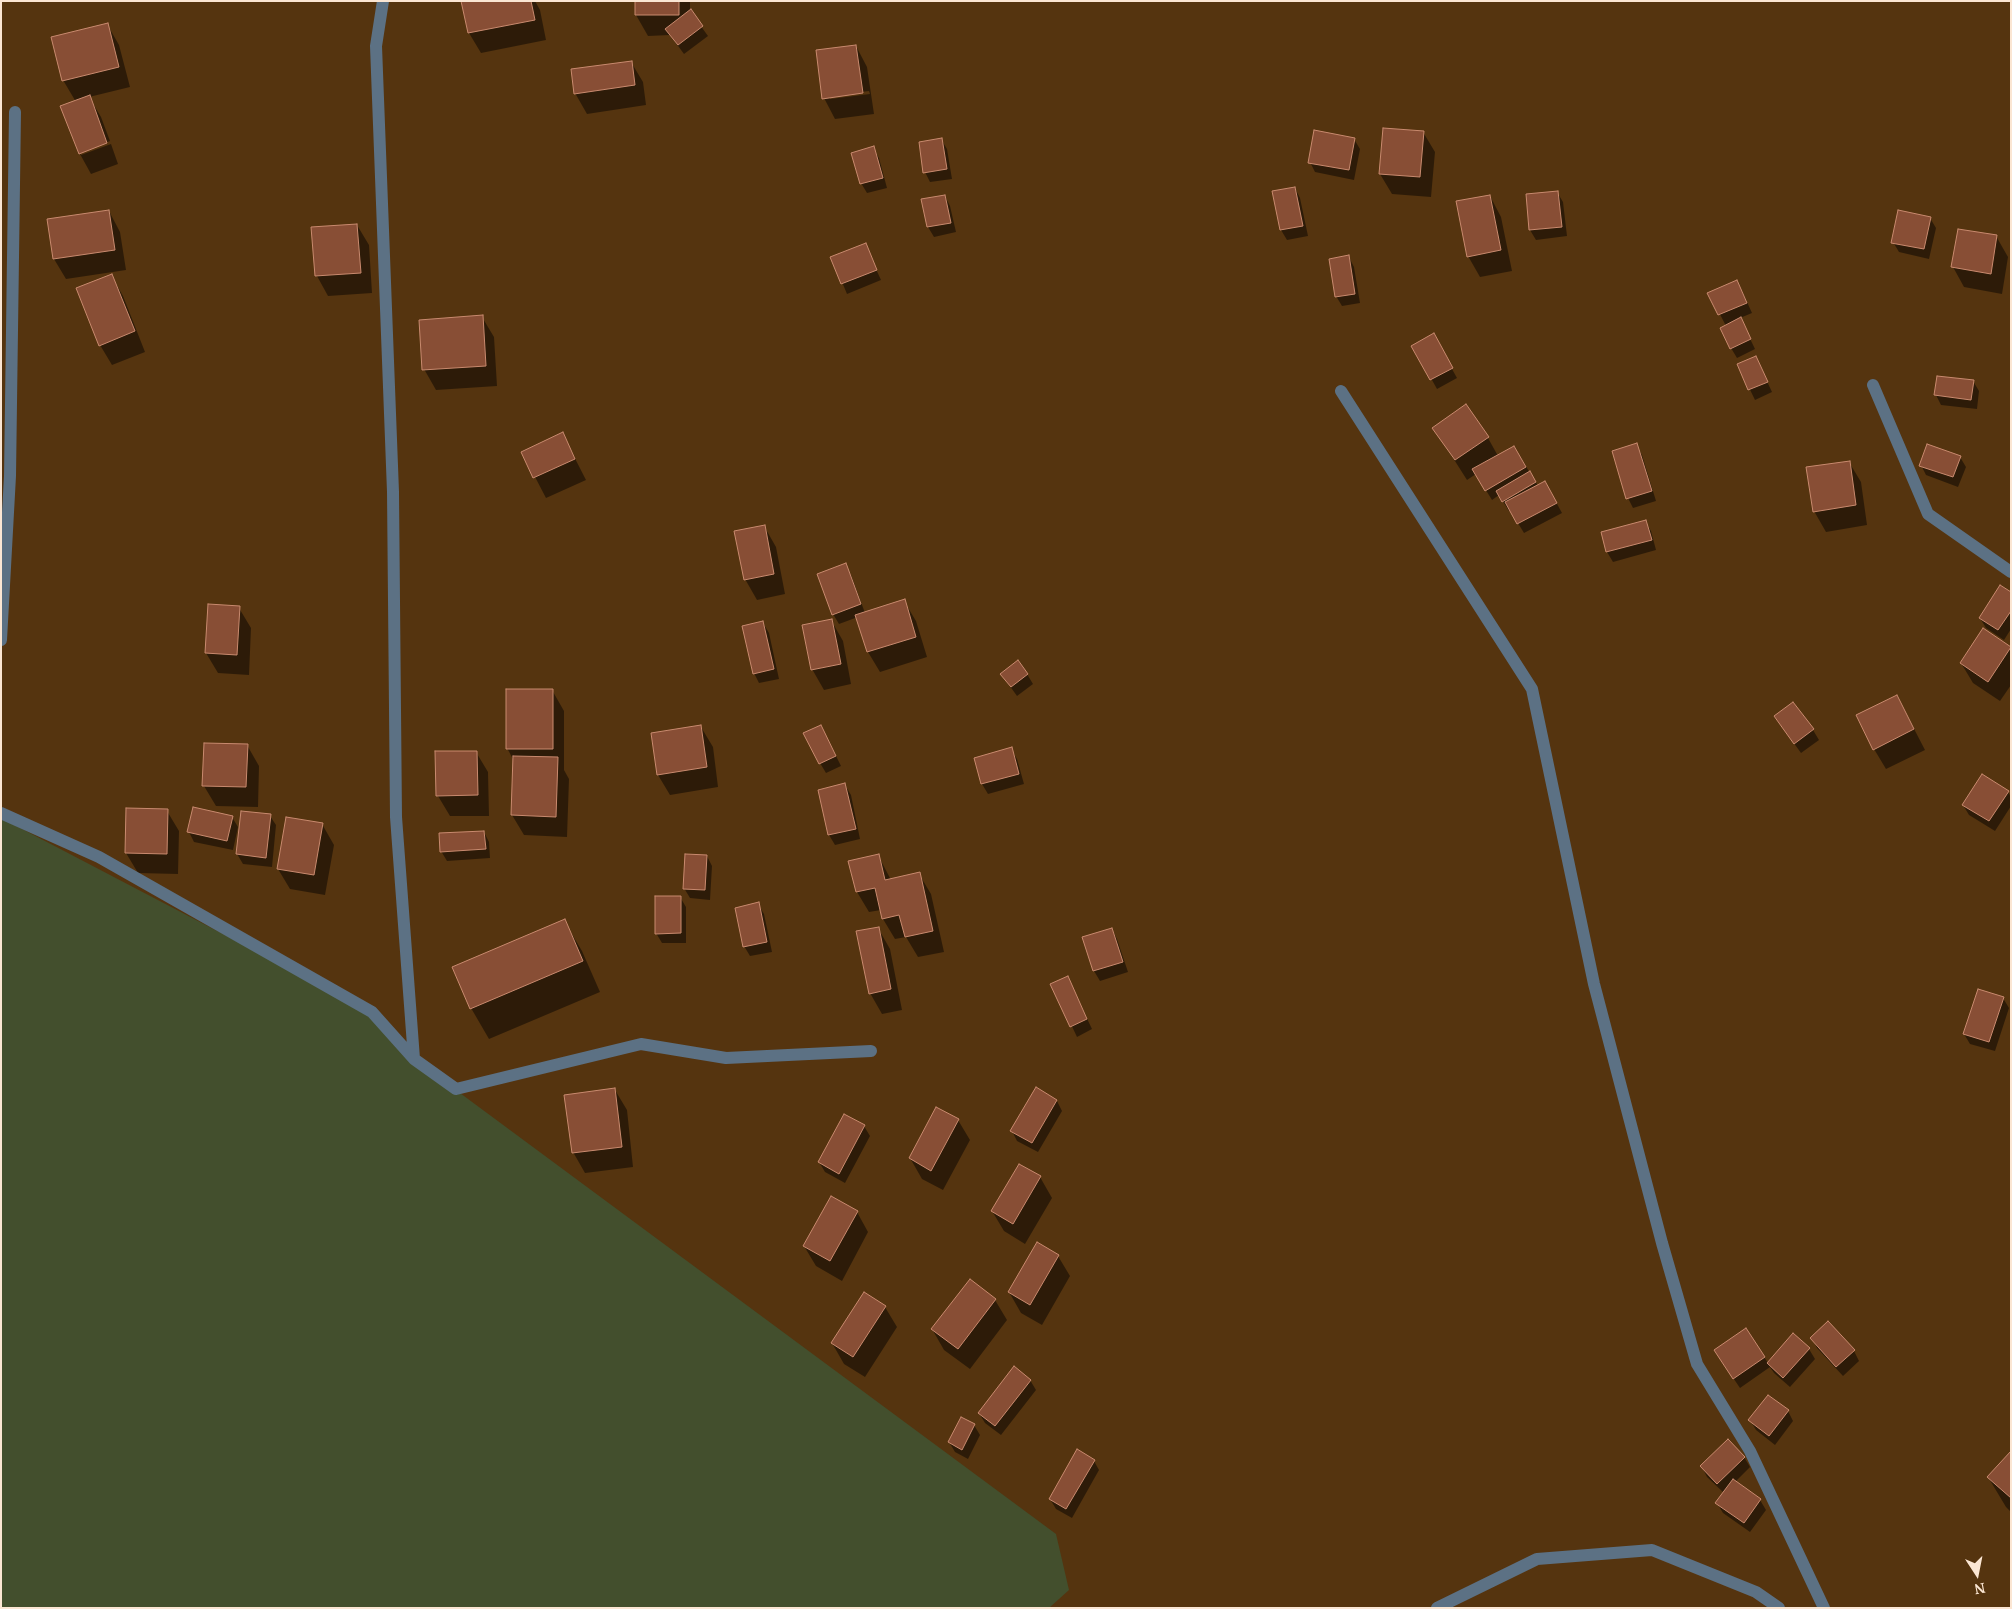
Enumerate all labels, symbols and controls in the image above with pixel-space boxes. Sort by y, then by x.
north arrow [1952,1549,2002,1599]
text: N [1973,1579,1987,1600]

